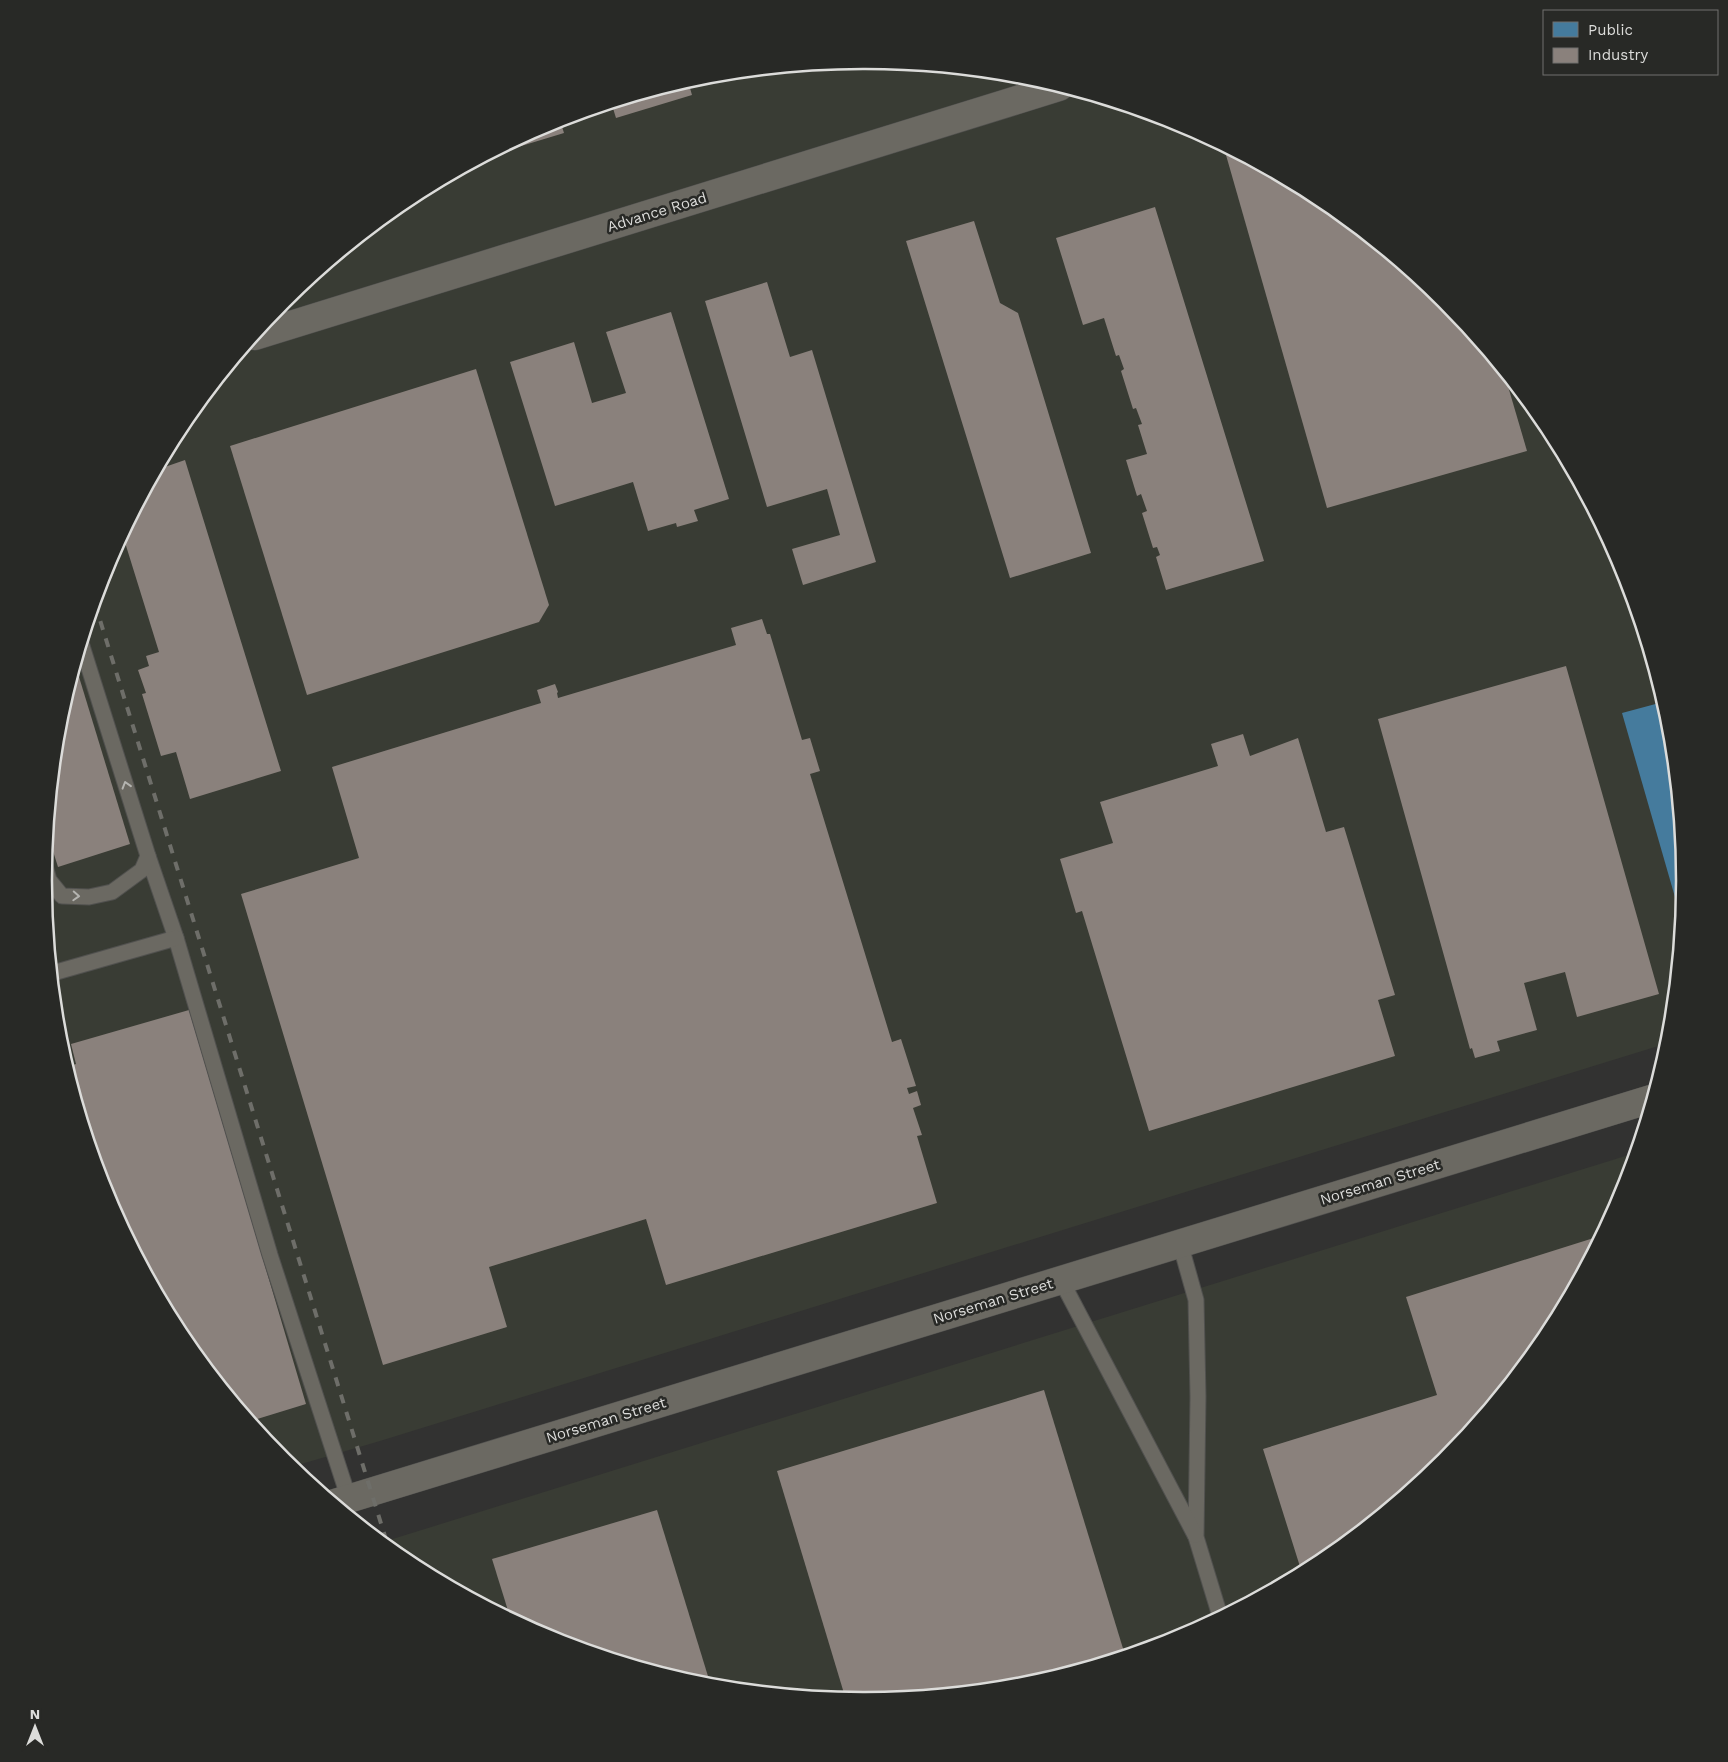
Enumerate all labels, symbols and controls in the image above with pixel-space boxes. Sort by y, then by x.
legend [1543,10,1718,75]
text: Public [1588,21,1633,39]
text: Industry [1588,46,1649,64]
street label: Advance Road [605,188,709,236]
one-way arrow [121,782,131,790]
one-way arrow [73,891,81,902]
street label: Norseman Street [1318,1155,1443,1209]
street label: Norseman Street [931,1274,1056,1328]
street label: Norseman Street [544,1393,669,1447]
north arrow [10,1702,60,1752]
text: N [30,1706,40,1722]

